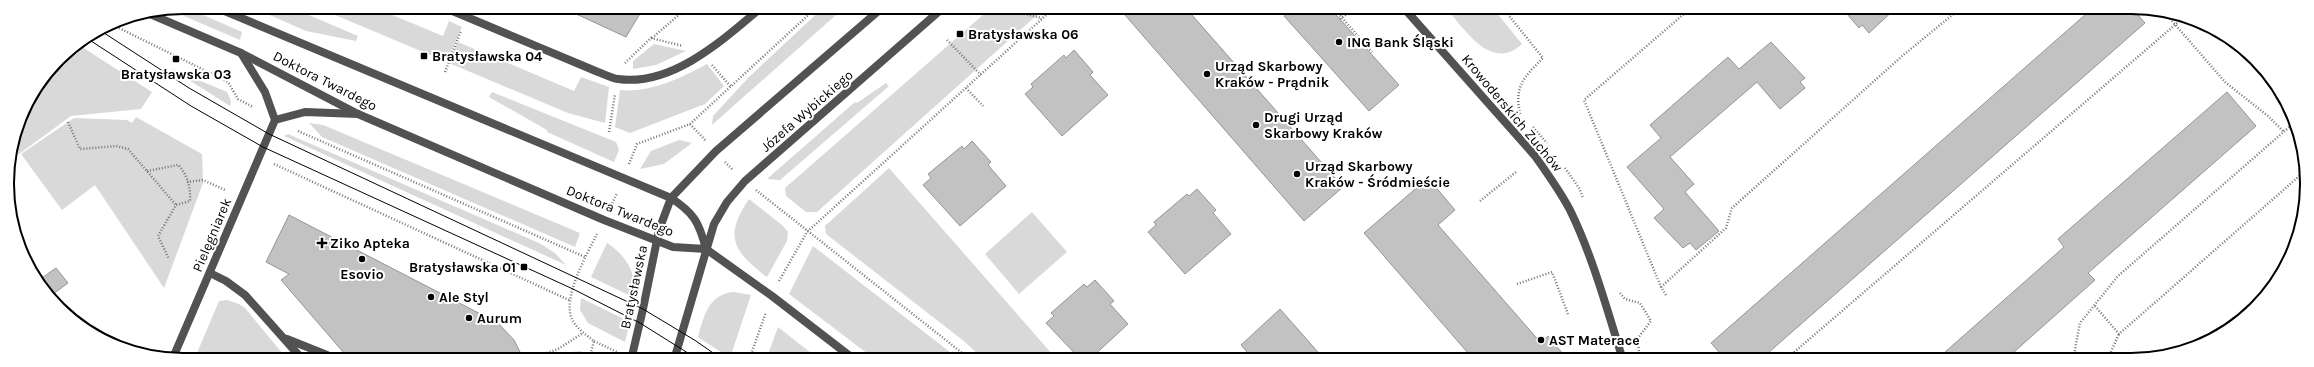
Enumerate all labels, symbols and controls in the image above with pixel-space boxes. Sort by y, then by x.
place label: Bratysławska 06 [968,26,1079,43]
marker: Bratysławska 06 [955,29,965,39]
place label: ING Bank Śląski [1347,33,1454,51]
marker: ING Bank Śląski [1334,37,1344,47]
street label: Doktora Twardego [270,47,380,115]
place label: Bratysławska 04 [432,48,543,65]
marker: Bratysławska 04 [419,51,429,61]
street label: Krowoderskich Zuchów [1458,51,1566,175]
marker: Bratysławska 03 [171,54,181,64]
place label: Urząd Skarbowy Kraków - Prądnik [1215,58,1330,91]
place label: Bratysławska 03 [121,66,231,83]
street label: Józefa Wybickiego [757,66,857,156]
marker: Urząd Skarbowy Kraków - Prądnik [1202,69,1212,79]
place label: Drugi Urząd Skarbowy Kraków [1264,109,1383,142]
marker: Drugi Urząd Skarbowy Kraków [1251,120,1261,130]
place label: Urząd Skarbowy Kraków - Śródmieście [1305,158,1450,191]
marker: Urząd Skarbowy Kraków - Śródmieście [1292,169,1302,179]
street label: Doktora Twardego [564,182,676,240]
street label: Pielęgniarek [189,195,235,274]
place label: Ziko Apteka [330,235,410,252]
marker: Ziko Apteka [317,238,327,248]
street label: Bratysławska [617,243,651,331]
marker: Esovio [357,254,367,264]
place label: Bratysławska 01 [409,259,516,276]
marker: Bratysławska 01 [519,262,529,272]
place label: Esovio [340,266,384,283]
place label: Ale Styl [439,289,489,306]
marker: Ale Styl [426,292,436,302]
place label: Aurum [477,310,522,327]
marker: Aurum [464,313,474,323]
place label: AST Materace [1549,332,1640,349]
marker: AST Materace [1536,335,1546,345]

